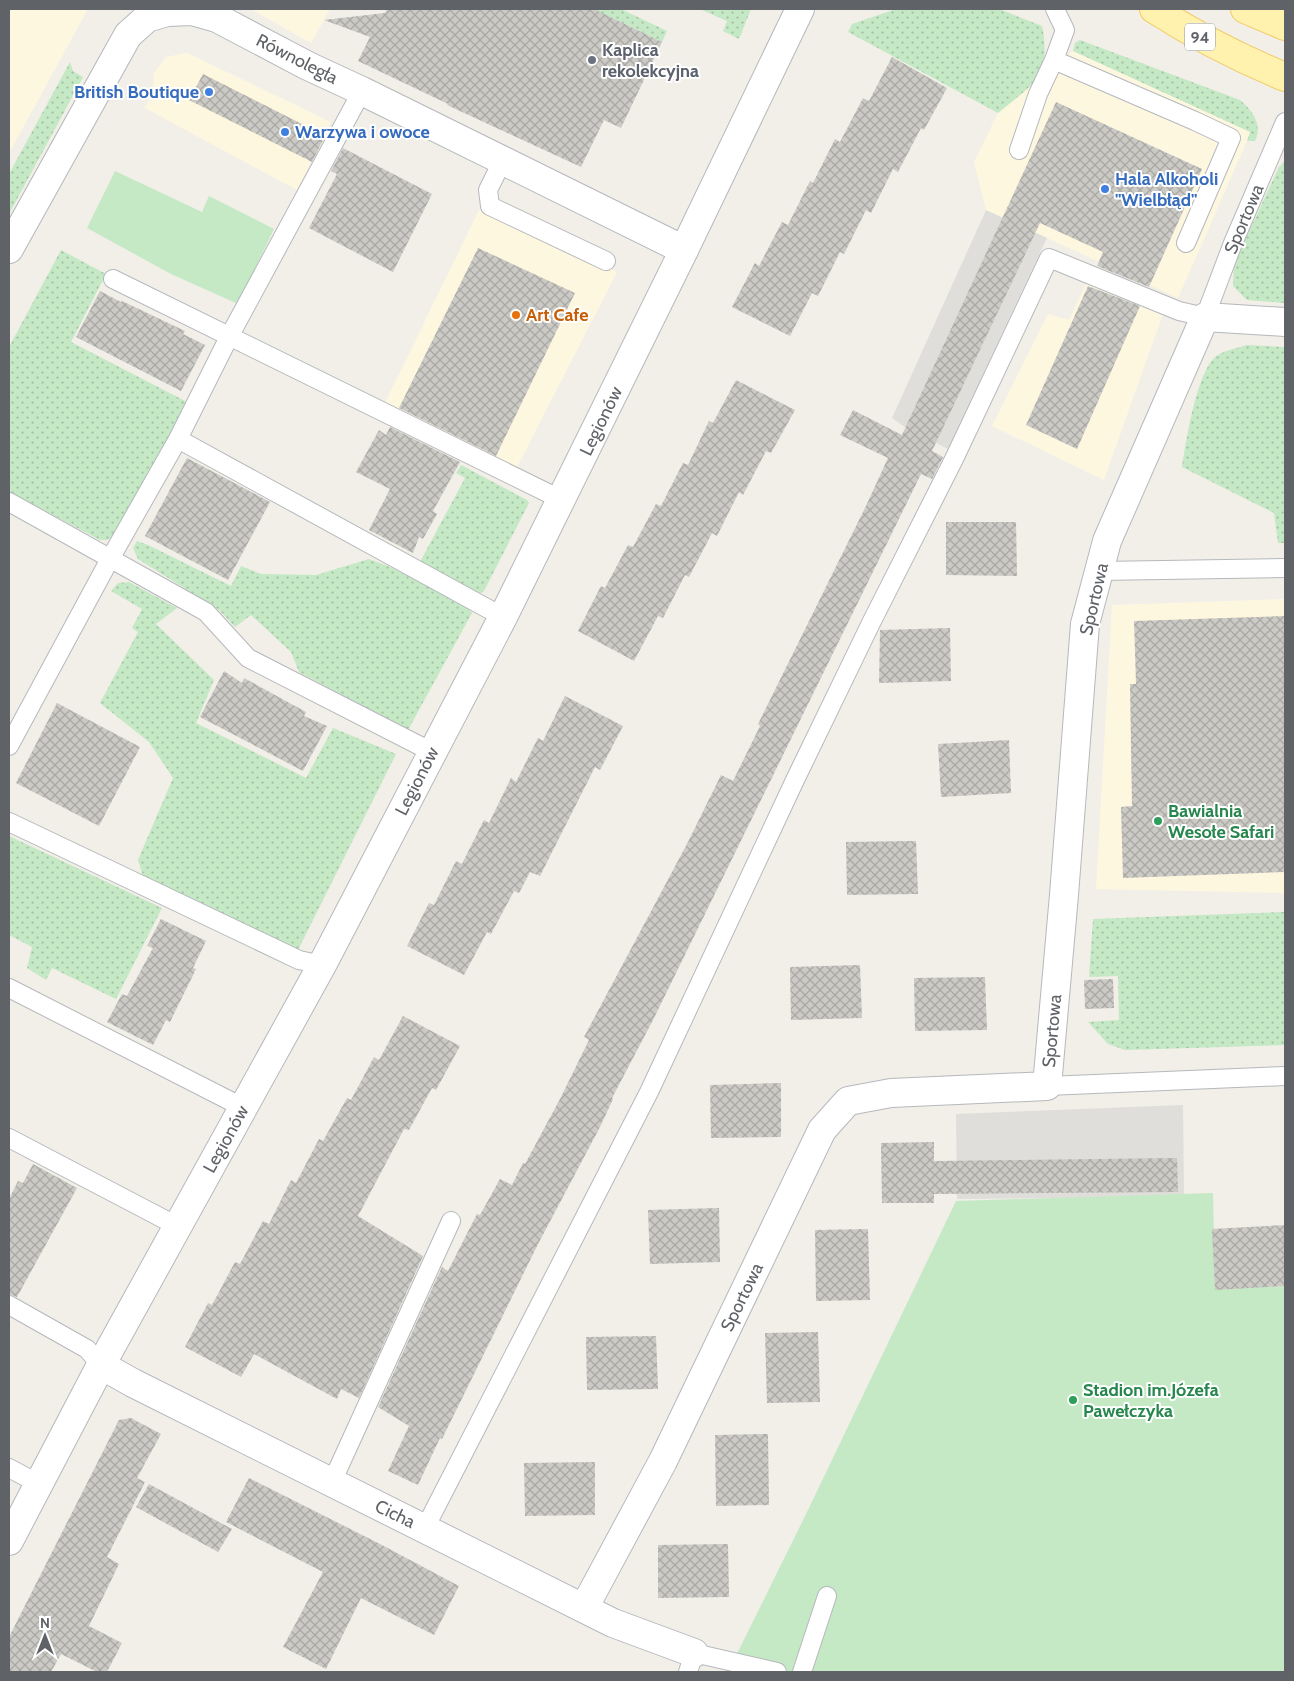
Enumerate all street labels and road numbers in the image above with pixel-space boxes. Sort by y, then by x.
road number: 94 [1185,24,1215,51]
street label: Równoległa [253,29,342,89]
street label: Sportowa [1220,181,1269,257]
street label: Legionów [575,383,627,459]
street label: Sportowa [1075,560,1113,637]
street label: Legionów [390,743,444,819]
street label: Sportowa [1038,993,1066,1069]
street label: Legionów [198,1101,254,1177]
street label: Sportowa [716,1259,768,1335]
street label: Cicha [371,1495,419,1533]

